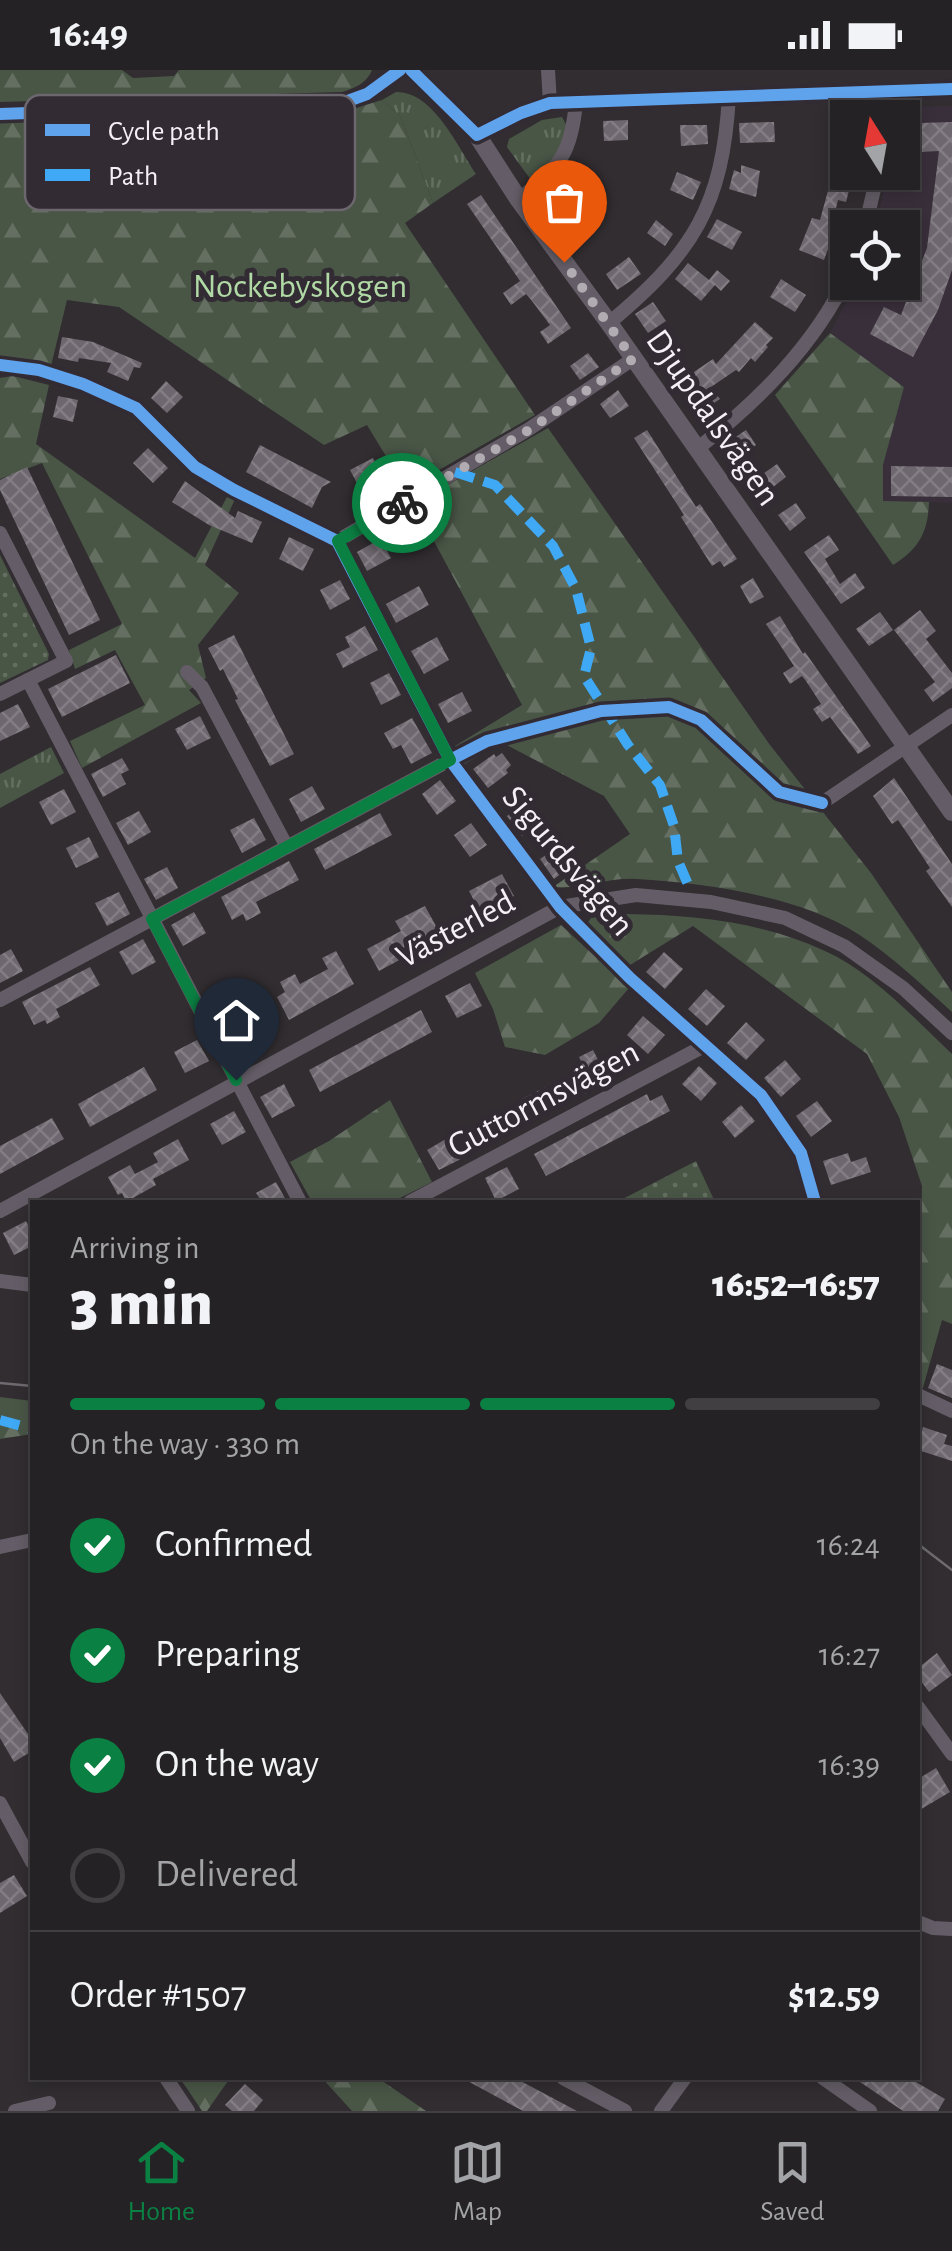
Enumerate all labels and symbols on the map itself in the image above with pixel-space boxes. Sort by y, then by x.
legend [25,95,355,210]
north arrow [830,100,920,190]
text: Cycle path [108,118,220,146]
pin [522,160,607,263]
text: Path [108,163,158,191]
park label: Nockebyskogen [193,269,407,304]
street label: Djupdalsvägen [639,323,786,512]
courier [352,453,452,553]
street label: Sigurdsvägen [495,779,640,943]
street label: Västerled [391,884,520,975]
pin [194,978,279,1081]
street label: Guttormsvägen [442,1034,645,1164]

